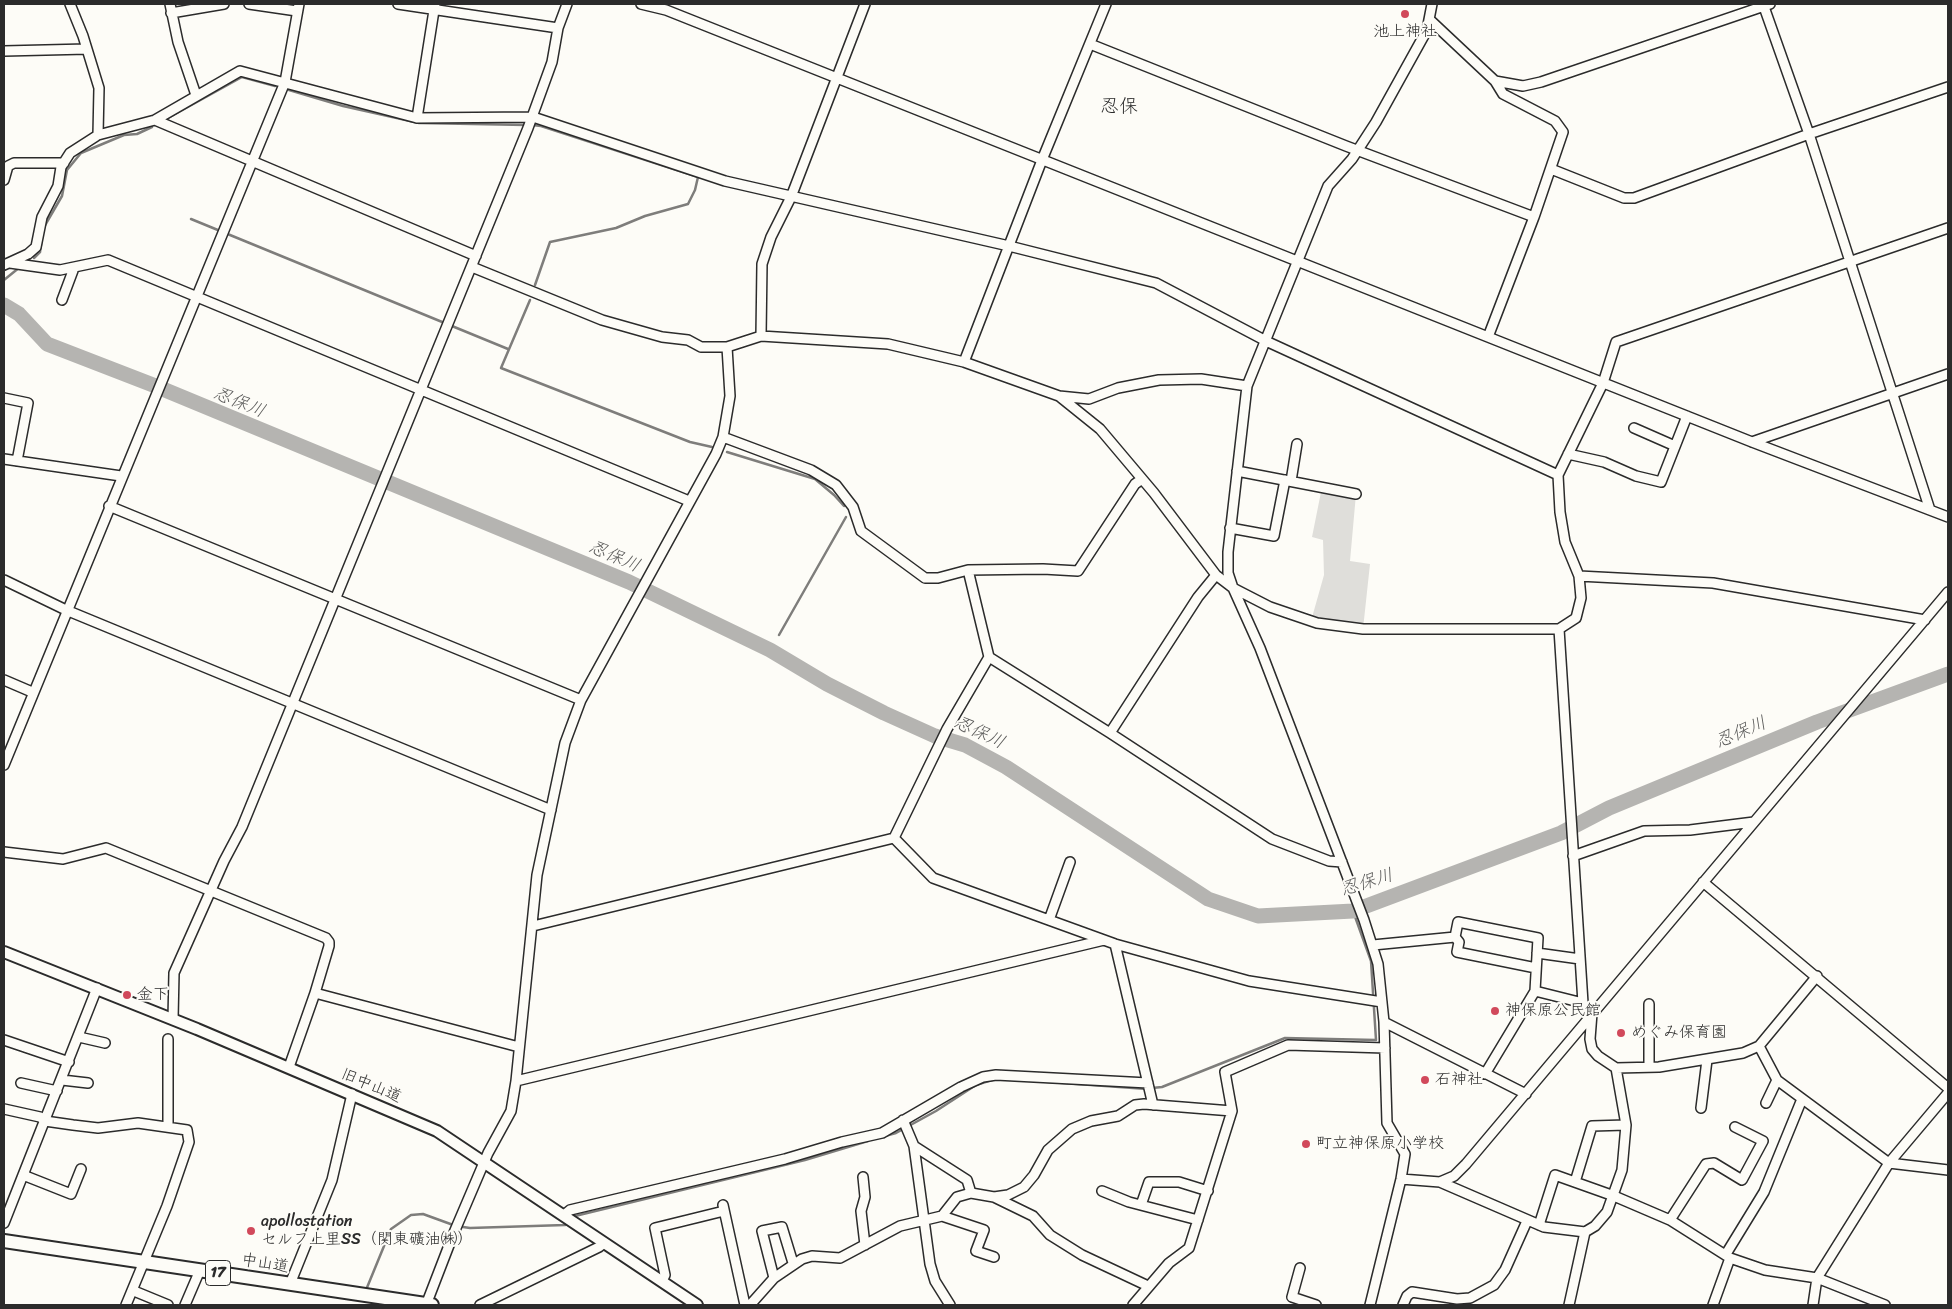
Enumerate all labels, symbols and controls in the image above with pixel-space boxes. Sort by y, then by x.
marker: 池上神社 [1399,8,1411,20]
place label: 池上神社 [1373,22,1437,42]
district label: 忍保 [1100,96,1138,118]
water label: 忍保川 [210,383,268,423]
water label: 忍保川 [585,537,643,577]
water label: 忍保川 [950,712,1008,754]
water label: 忍保川 [1712,713,1770,753]
water label: 忍保川 [1338,865,1396,901]
place label: 金下 [137,985,169,1005]
marker: 金下 [121,989,133,1001]
place label: 神保原公民館 [1505,1001,1601,1021]
marker: 神保原公民館 [1489,1005,1501,1017]
place label: めぐみ保育園 [1631,1023,1727,1043]
marker: めぐみ保育園 [1615,1027,1627,1039]
street label: 旧中山道 [338,1065,404,1107]
place label: 石神社 [1435,1070,1483,1090]
marker: 石神社 [1419,1074,1431,1086]
place label: 町立神保原小学校 [1316,1134,1444,1154]
marker: 町立神保原小学校 [1300,1138,1312,1150]
place label: apollostation セルフ上里SS（関東礦油㈱） [261,1212,473,1250]
marker: apollostation セルフ上里SS（関東礦油㈱） [245,1225,257,1237]
street label: 中山道 [240,1251,290,1277]
road number: 17 [206,1260,230,1286]

